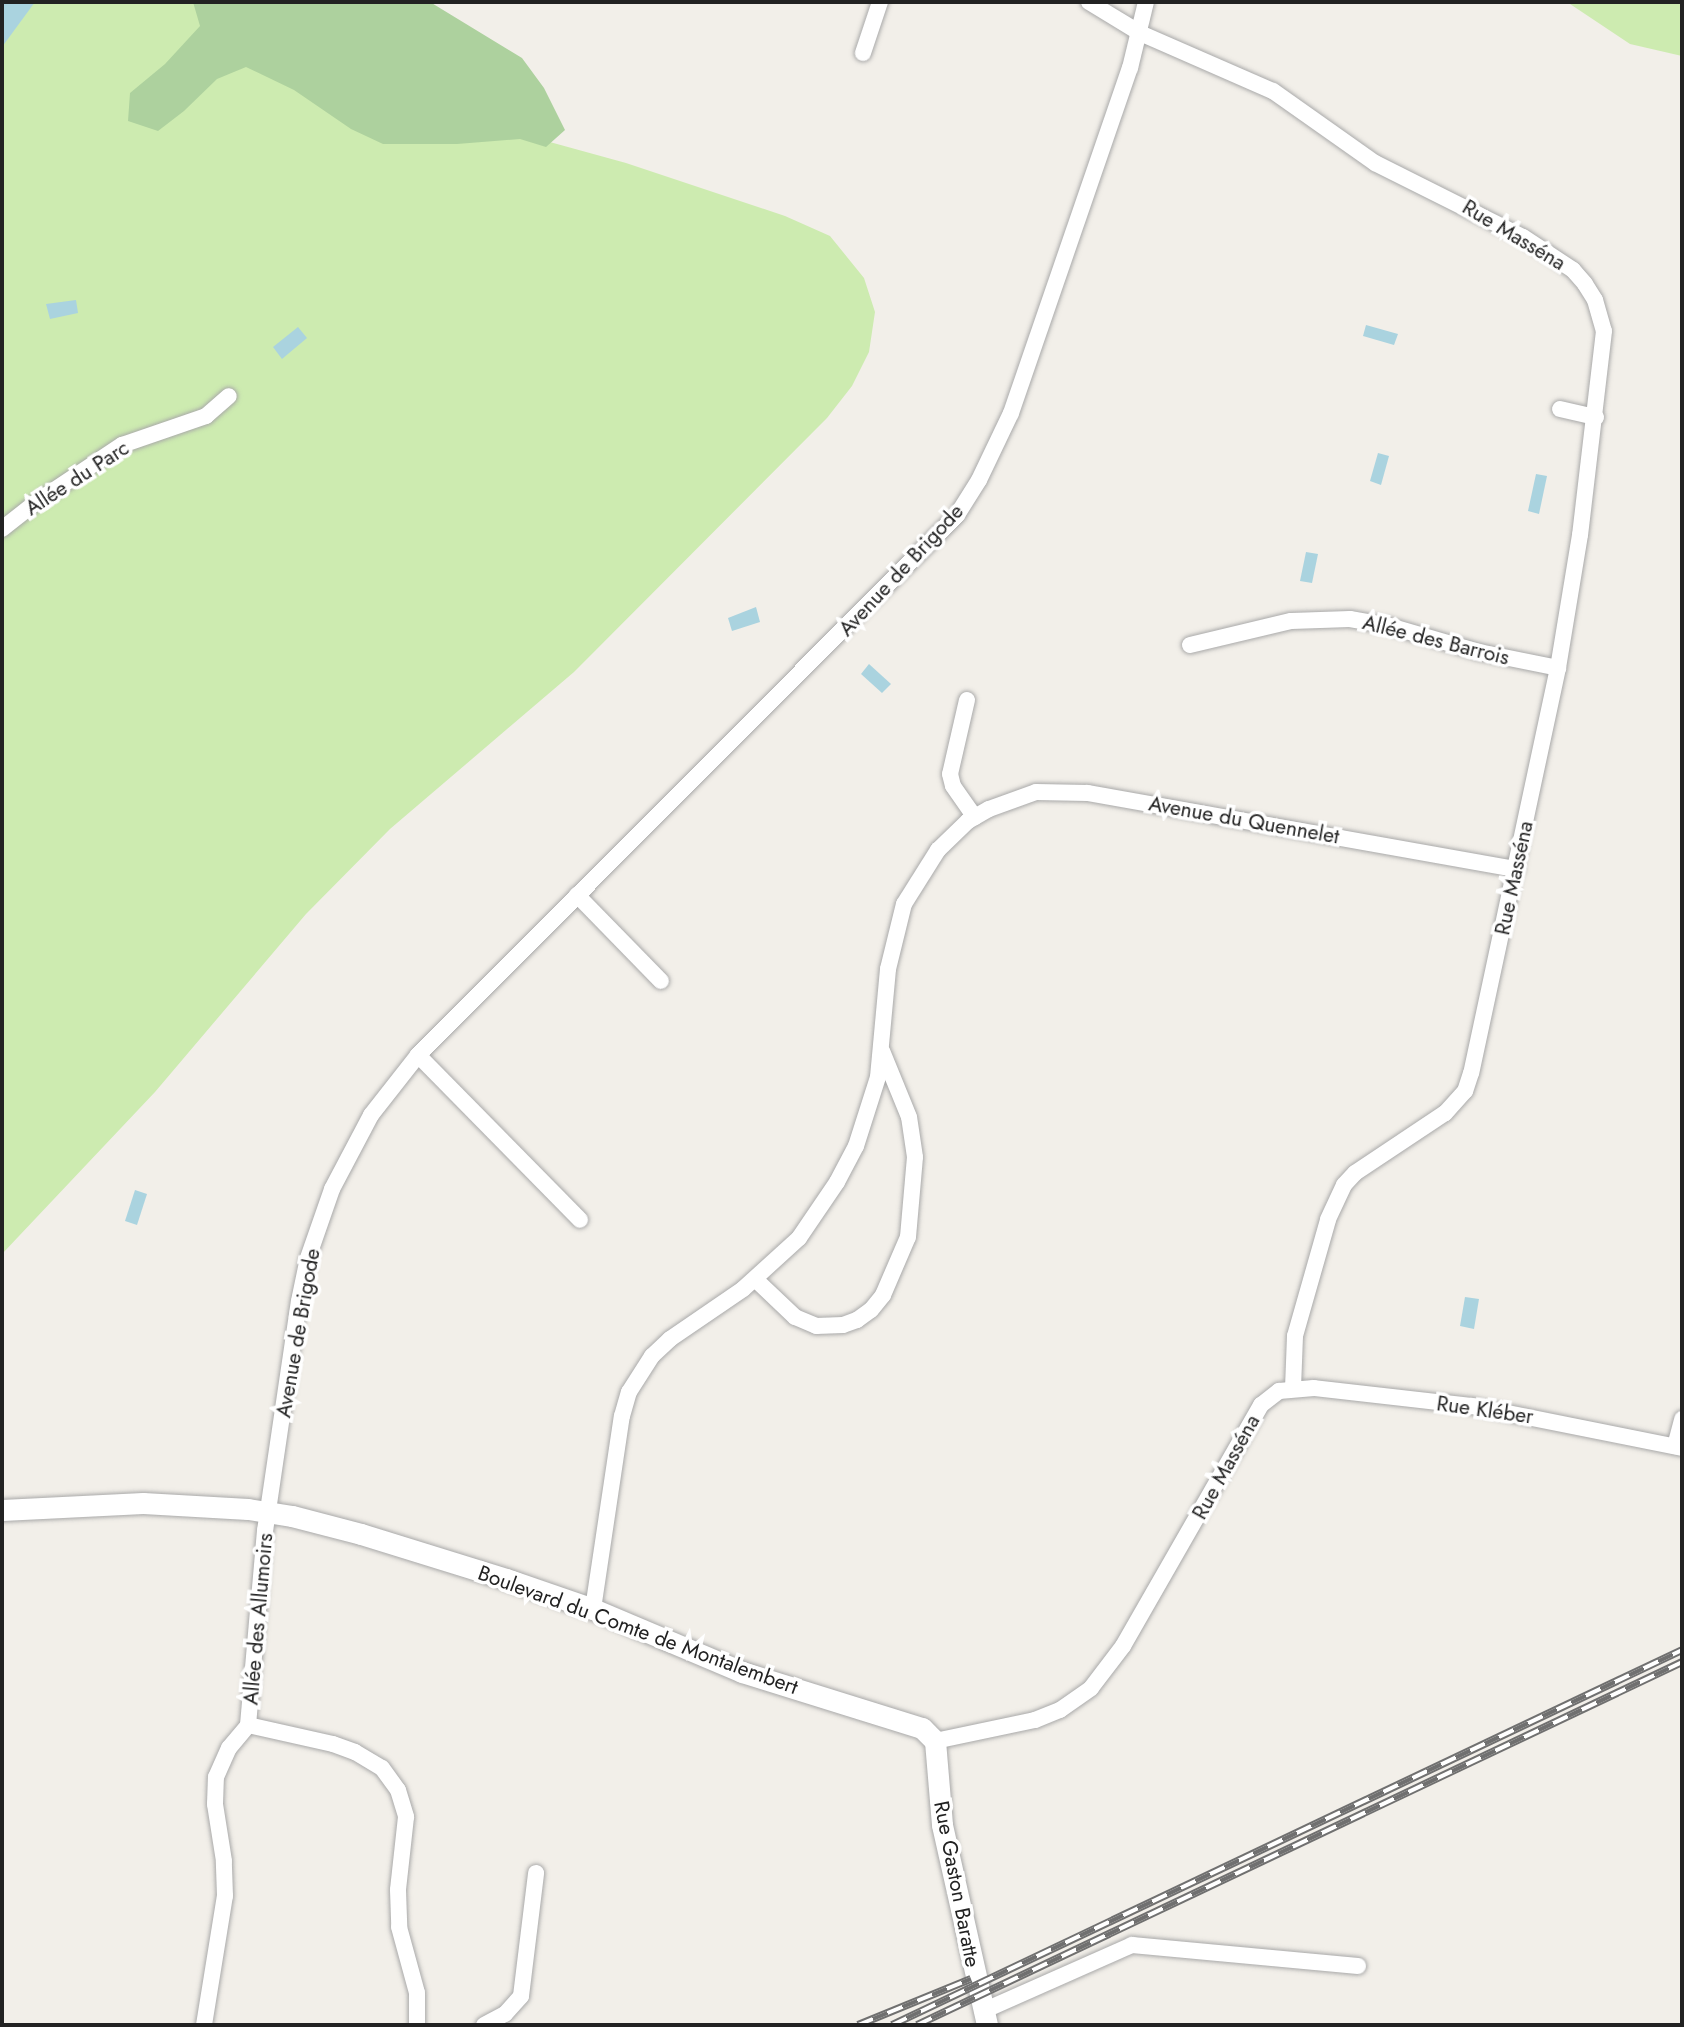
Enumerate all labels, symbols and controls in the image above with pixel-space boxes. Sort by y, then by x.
street label: Rue Masséna [1458,194,1570,276]
street label: Allée du Parc [20,435,134,521]
street label: Avenue de Brigode [833,499,969,641]
street label: Allée des Barrois [1360,610,1512,670]
street label: Avenue du Quennelet [1147,791,1341,849]
street label: Rue Masséna [1490,819,1538,937]
street label: Avenue de Brigode [271,1246,325,1420]
street label: Rue Kléber [1435,1391,1535,1429]
street label: Rue Masséna [1187,1410,1265,1524]
street label: Allée des Allumoirs [238,1532,278,1706]
street label: Boulevard du Comte de Montalembert [475,1560,801,1700]
street label: Rue Gaston Baratte [929,1799,985,1969]

